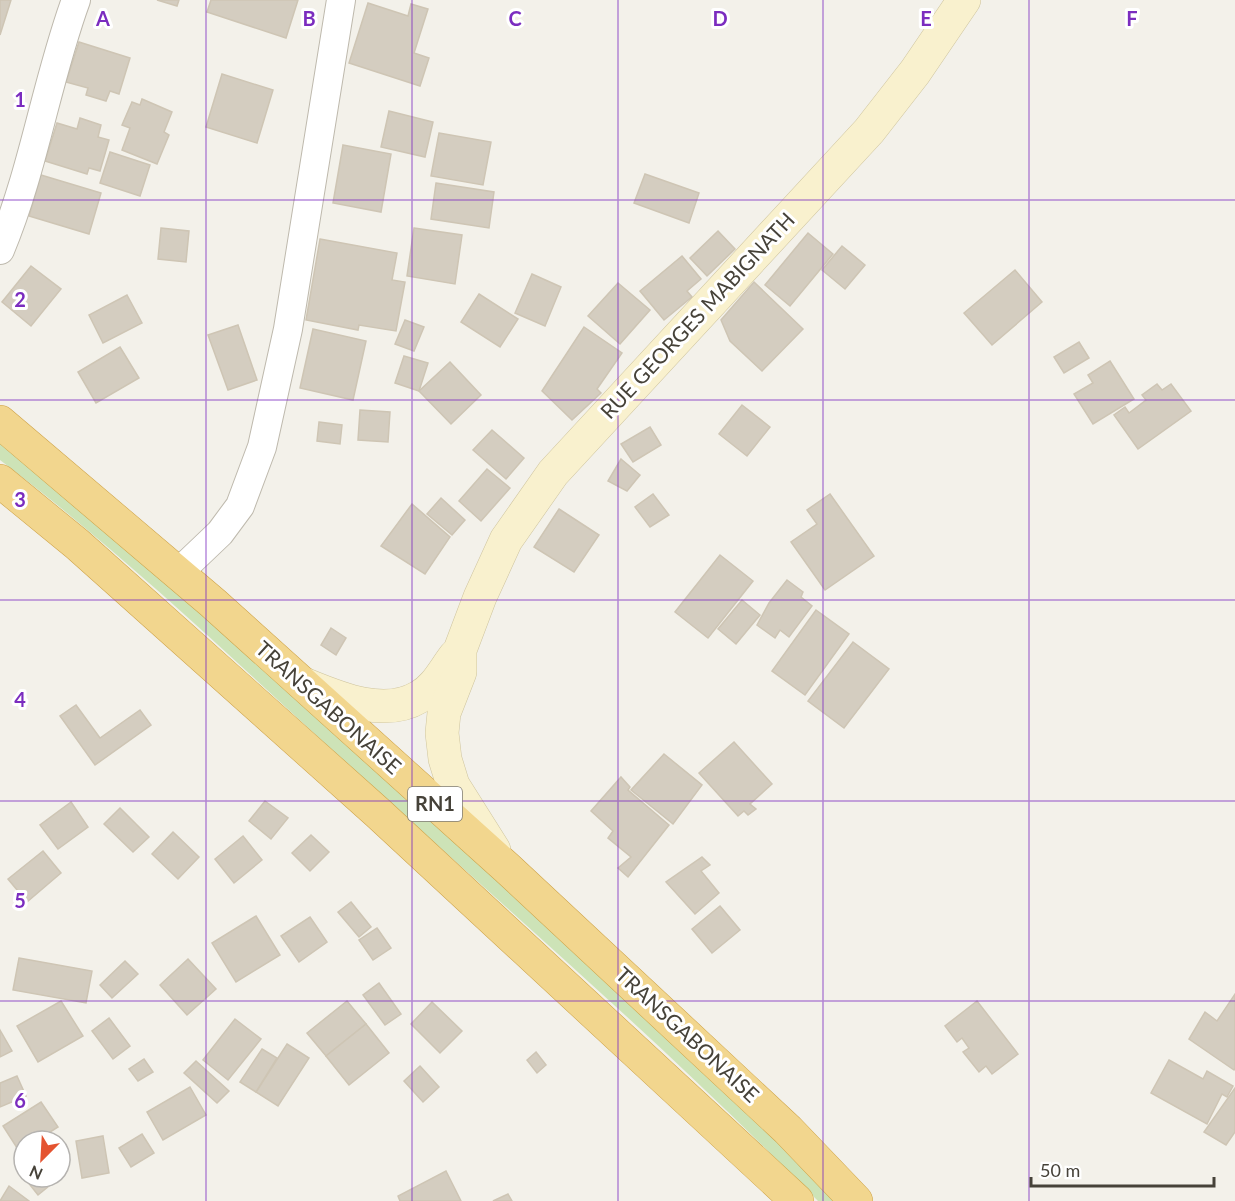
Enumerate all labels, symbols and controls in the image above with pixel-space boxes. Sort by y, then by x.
text: A [95,6,110,30]
text: B [302,6,316,30]
text: C [508,6,522,30]
text: D [712,6,728,30]
text: E [920,6,932,30]
text: F [1126,6,1138,30]
text: 1 [14,87,26,111]
street label: RUE GEORGES MABIGNATH [595,207,799,423]
text: 2 [14,287,26,311]
text: 3 [14,487,26,511]
street label: TRANSGABONAISE [251,635,407,779]
text: 4 [14,687,26,711]
road number: RN1 [408,787,462,821]
text: 5 [14,888,26,912]
street label: TRANSGABONAISE [611,961,765,1107]
text: 6 [14,1088,26,1112]
north arrow [12,1129,72,1189]
scale bar [1031,1150,1214,1188]
text: 50 m [1040,1159,1080,1181]
text: N [26,1162,45,1184]

